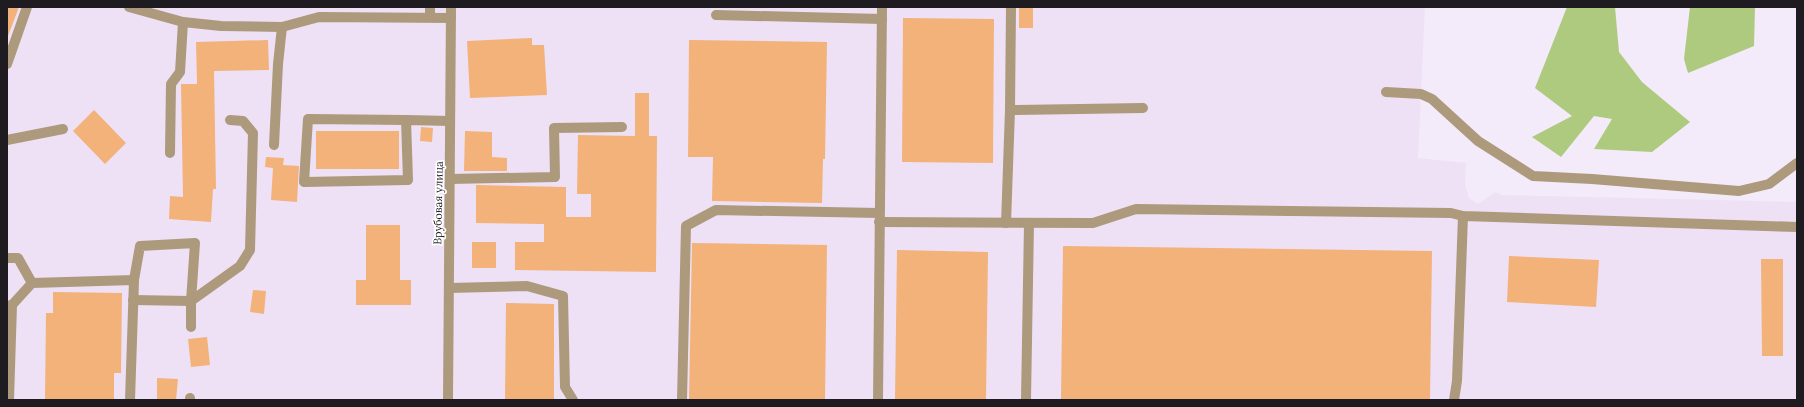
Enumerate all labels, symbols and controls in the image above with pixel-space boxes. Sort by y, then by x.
street label: Врубовая улица [430,161,446,245]

